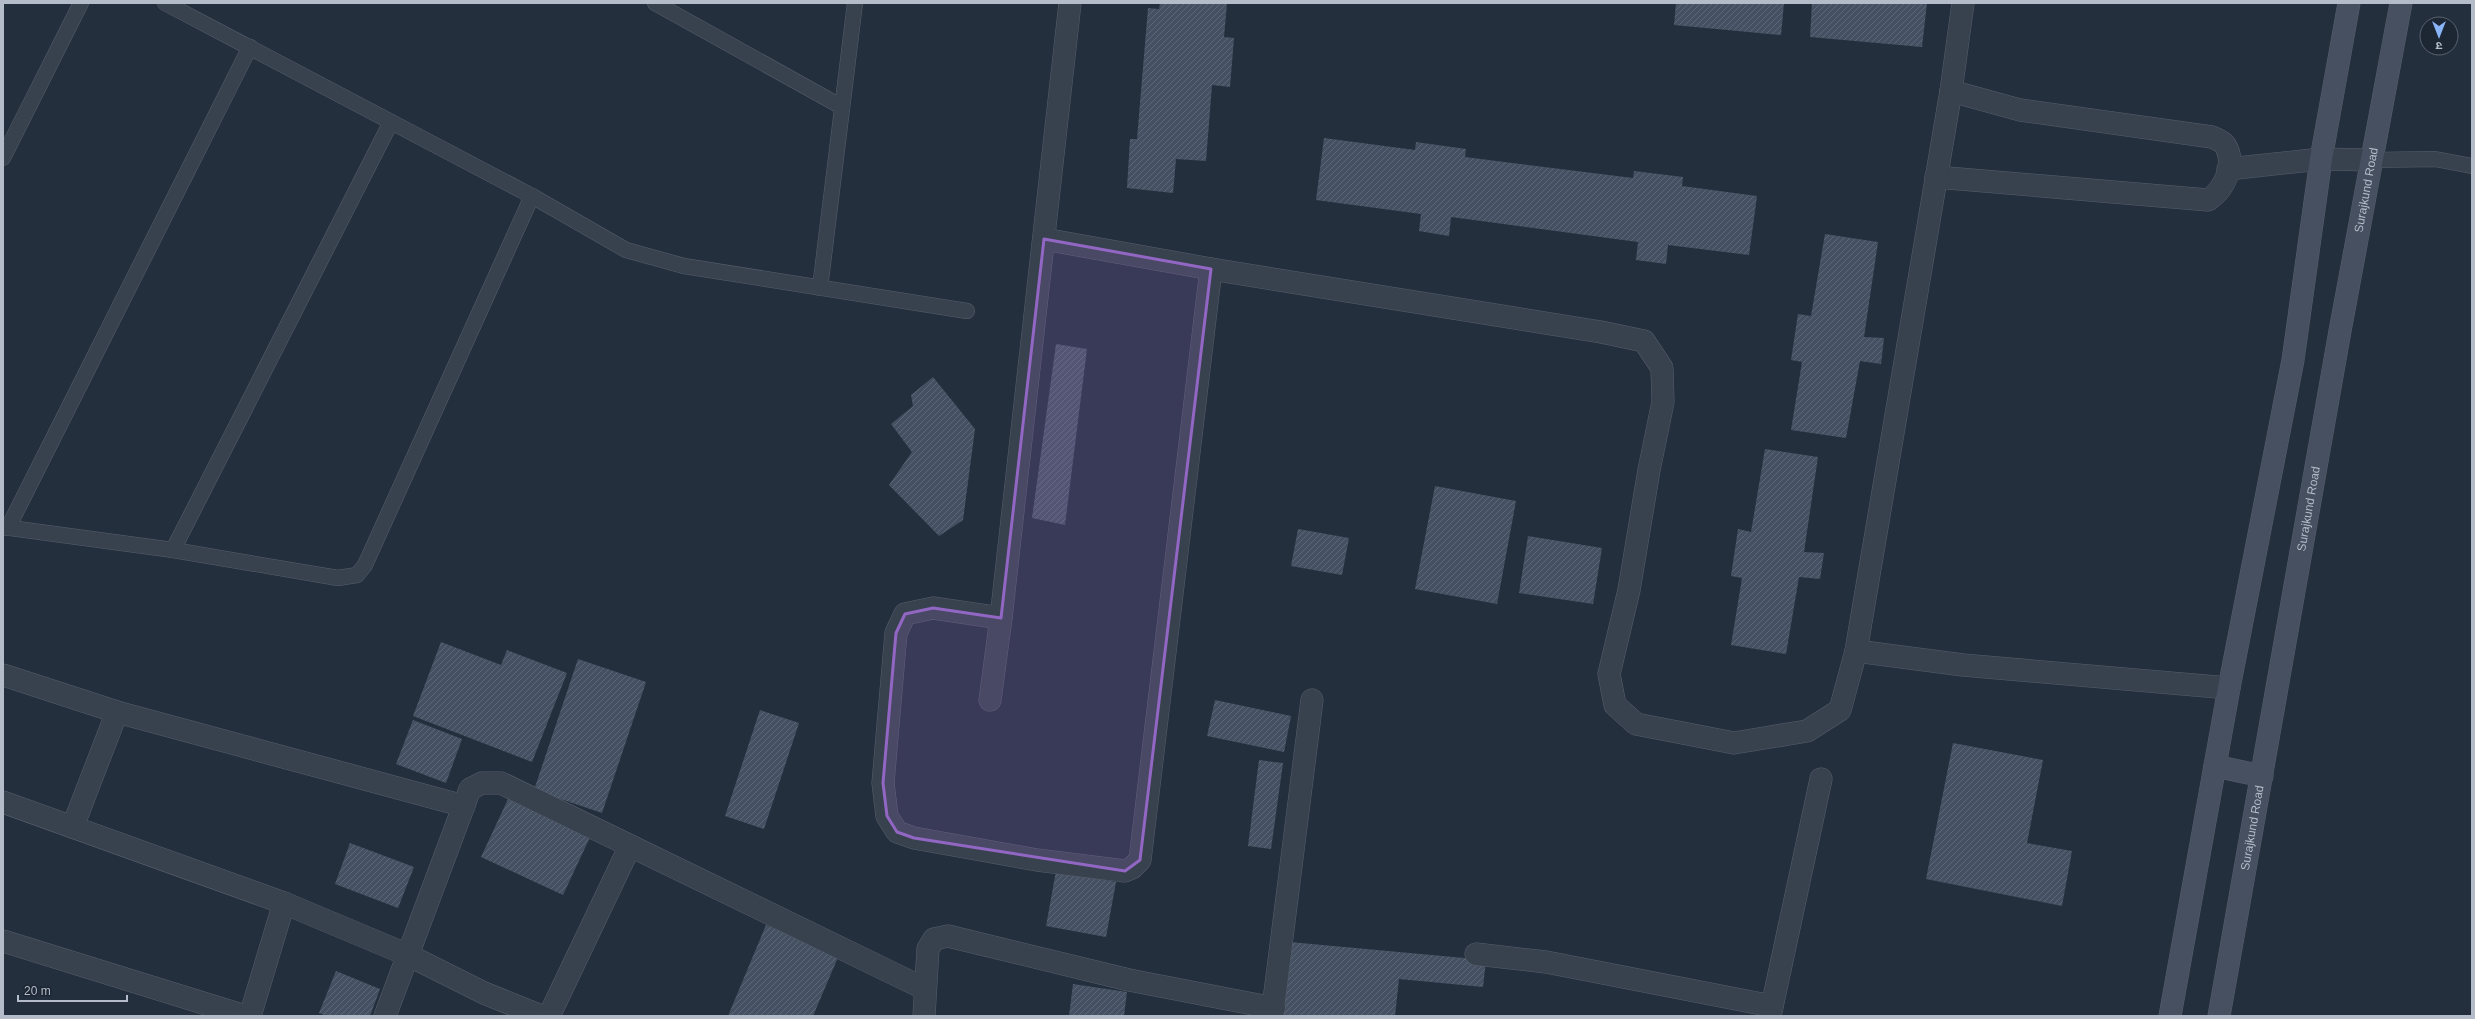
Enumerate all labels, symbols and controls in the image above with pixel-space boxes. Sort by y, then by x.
north arrow [2419,16,2459,56]
text: उ [2435,40,2442,52]
street label: Surajkund Road [2351,146,2381,234]
street label: Surajkund Road [2294,465,2323,553]
street label: Surajkund Road [2238,784,2267,872]
scale bar [18,977,127,1003]
text: 20 m [24,984,51,998]

